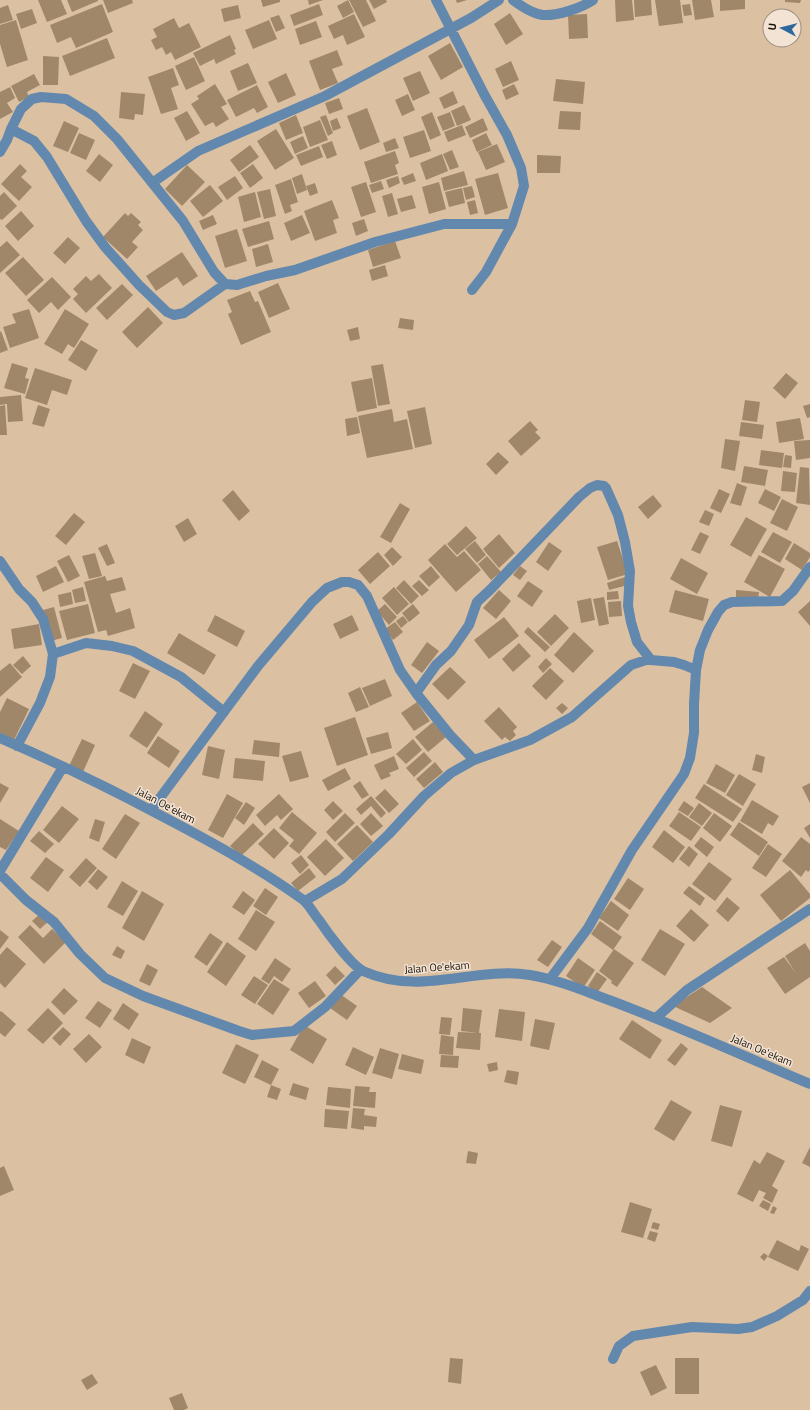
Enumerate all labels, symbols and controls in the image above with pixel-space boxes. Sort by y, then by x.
north arrow [762,8,802,48]
text: U [764,22,780,31]
street label: Jalan Oe'ekam [133,783,199,827]
street label: Jalan Oe'ekam [404,957,470,977]
street label: Jalan Oe'ekam [729,1030,795,1070]

